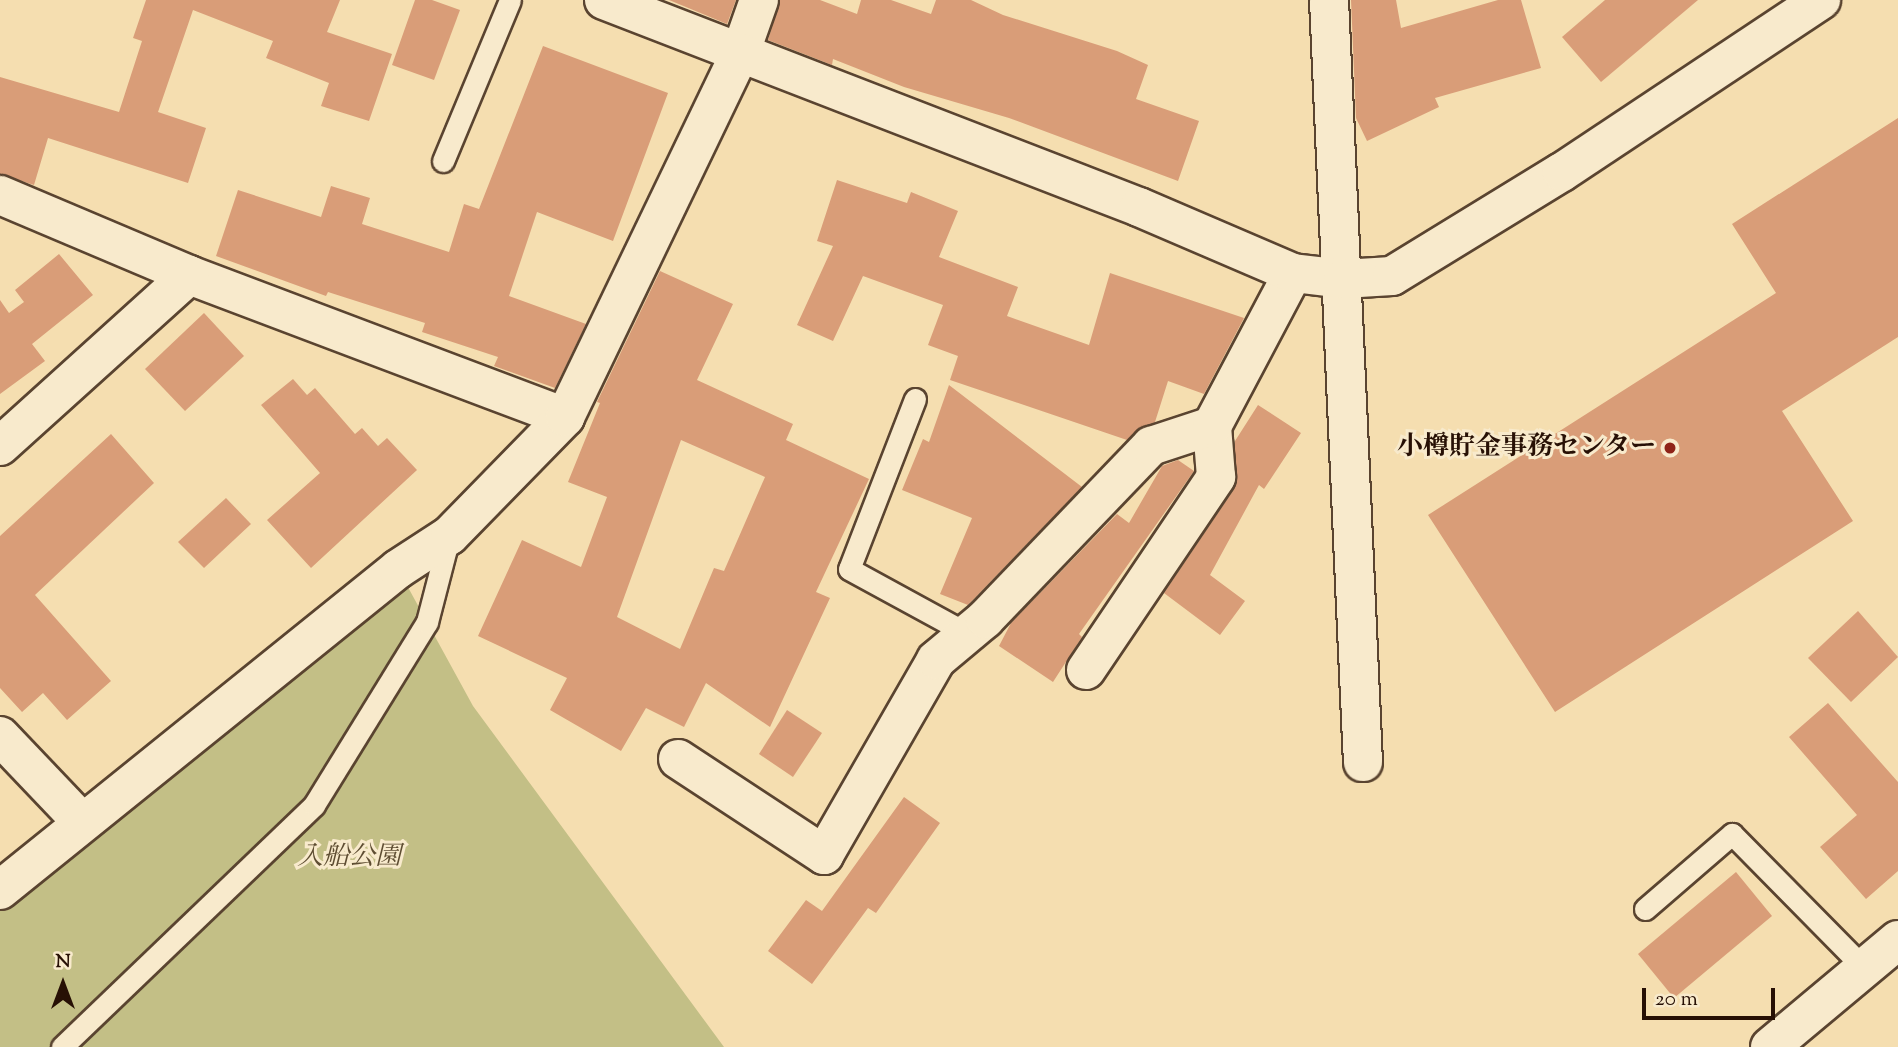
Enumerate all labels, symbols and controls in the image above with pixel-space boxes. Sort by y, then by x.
place label: 小樽貯金事務センター [1396,432,1656,464]
marker: 小樽貯金事務センター [1662,440,1678,456]
park label: 入船公園 [297,842,401,874]
north arrow [28,949,98,1019]
text: N [55,949,71,976]
scale bar [1646,974,1779,1018]
text: 20 m [1655,985,1698,1015]

